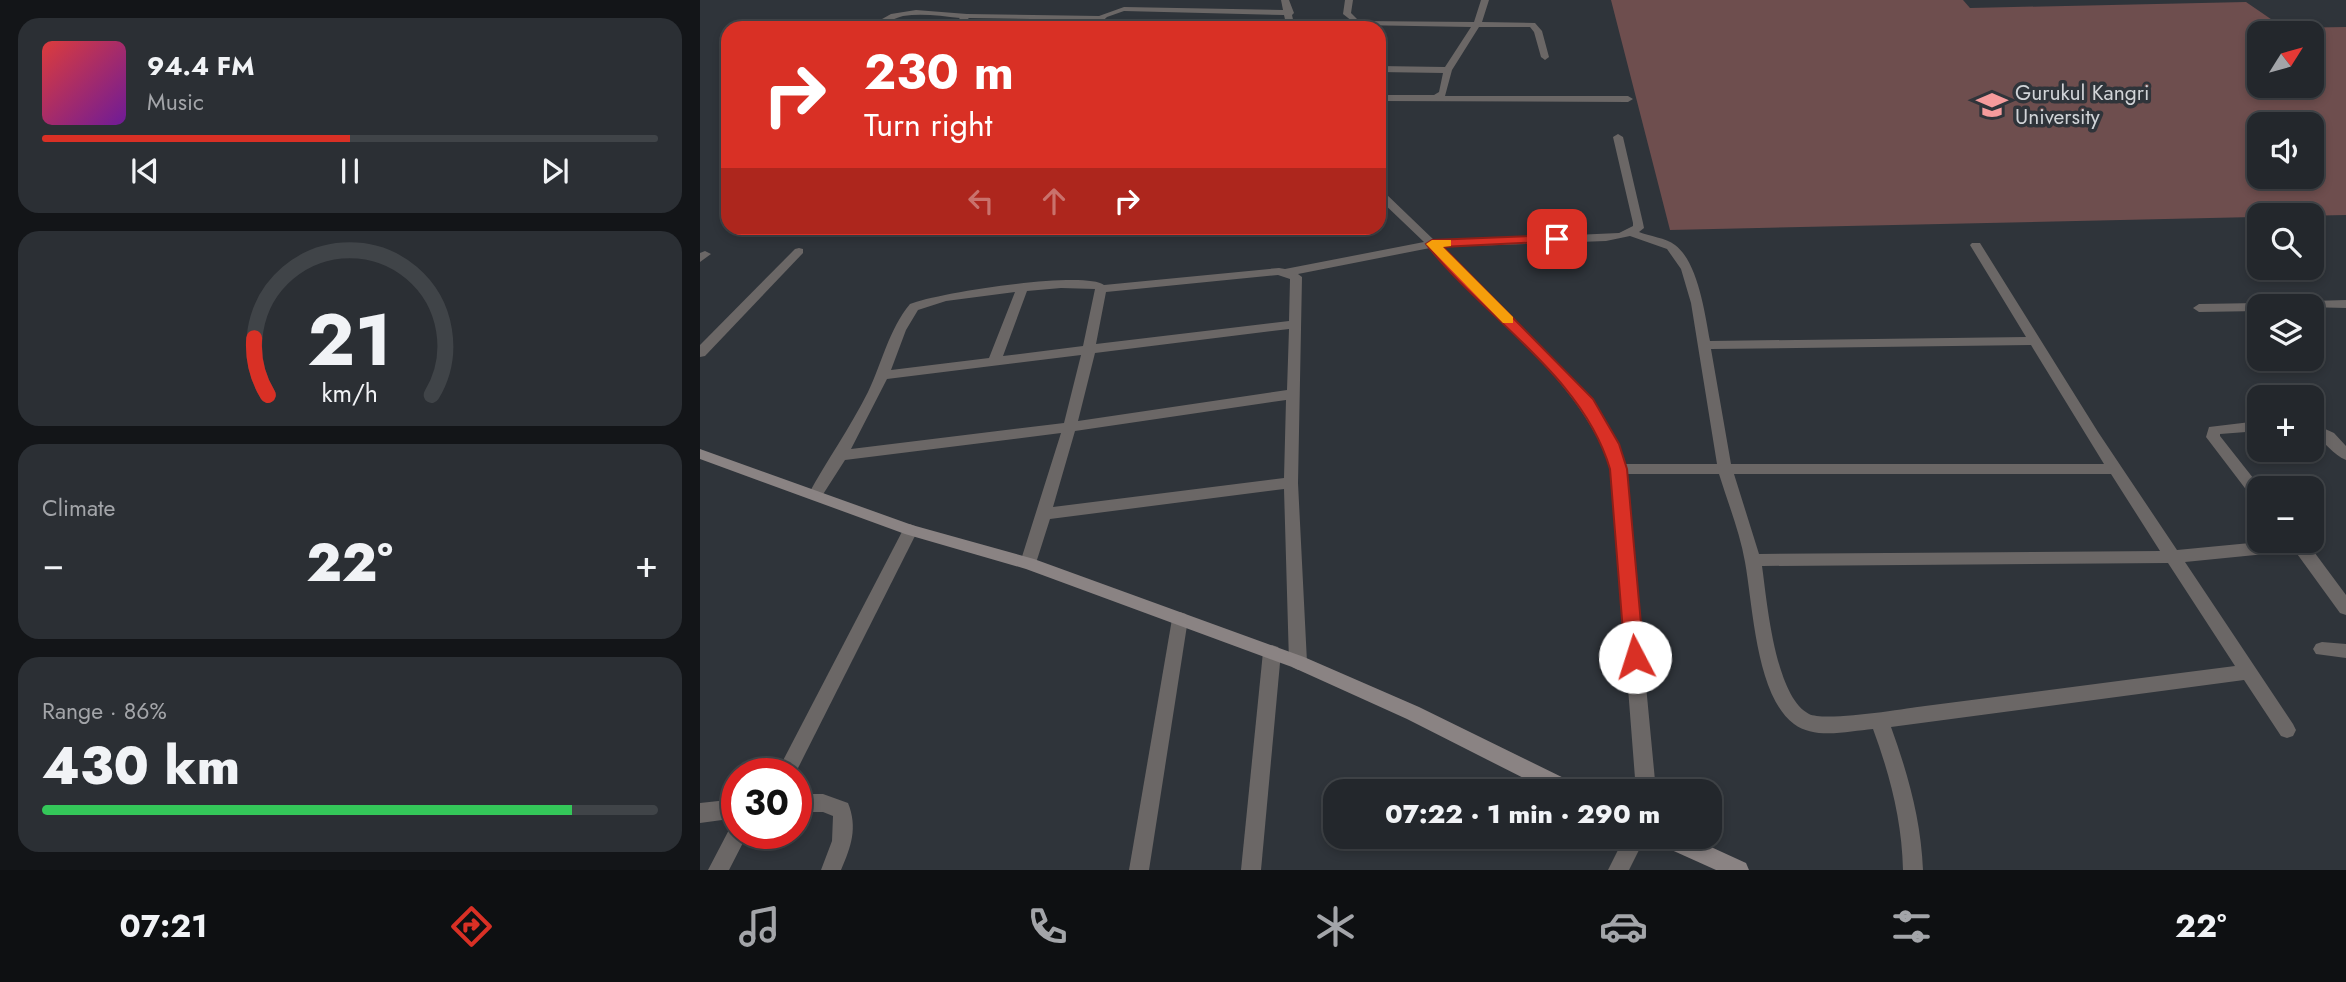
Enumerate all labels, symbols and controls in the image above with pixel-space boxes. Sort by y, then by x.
north arrow [2247,21,2324,98]
map controls [2247,21,2324,553]
text: 230 m [864,37,1014,107]
text: 94.4 FM [147,47,254,85]
icon: right [749,49,840,140]
place label: Gurukul Kangri University [2015,78,2149,132]
text: Music [147,85,204,119]
school or university icon: Gurukul Kangri University [1975,88,2009,122]
text: Turn right [864,102,993,148]
button: sound [2247,112,2324,189]
icon: previous [126,152,164,190]
icon: pause [331,152,369,190]
icon: next [536,152,574,190]
icon: left [962,182,1000,220]
icon: ahead [1035,182,1073,220]
icon: right [1108,182,1146,220]
button: search [2247,203,2324,280]
pin [1527,209,1587,269]
icon: arrive [1538,220,1576,258]
text: 21 [308,287,392,392]
button: layers [2247,294,2324,371]
text: km/h [322,374,378,410]
button: + [2247,385,2324,462]
button: − [2247,476,2324,553]
text: Climate [42,491,115,525]
text: 22° [306,525,393,601]
text: − [42,536,64,591]
text: + [635,536,658,591]
position arrow [1598,620,1672,694]
text: Range · 86% [42,694,167,728]
text: 430 km [42,728,240,804]
speed limit sign: 30 [721,758,812,849]
text: 07:22 · 1 min · 290 m [1385,795,1660,833]
icon: directions [447,902,496,951]
icon: music [735,902,784,951]
icon: phone [1023,902,1072,951]
icon: climate [1311,902,1360,951]
icon: car [1599,902,1648,951]
icon: filters [1887,902,1936,951]
text: 07:21 [120,903,208,949]
text: 22° [2175,903,2226,949]

